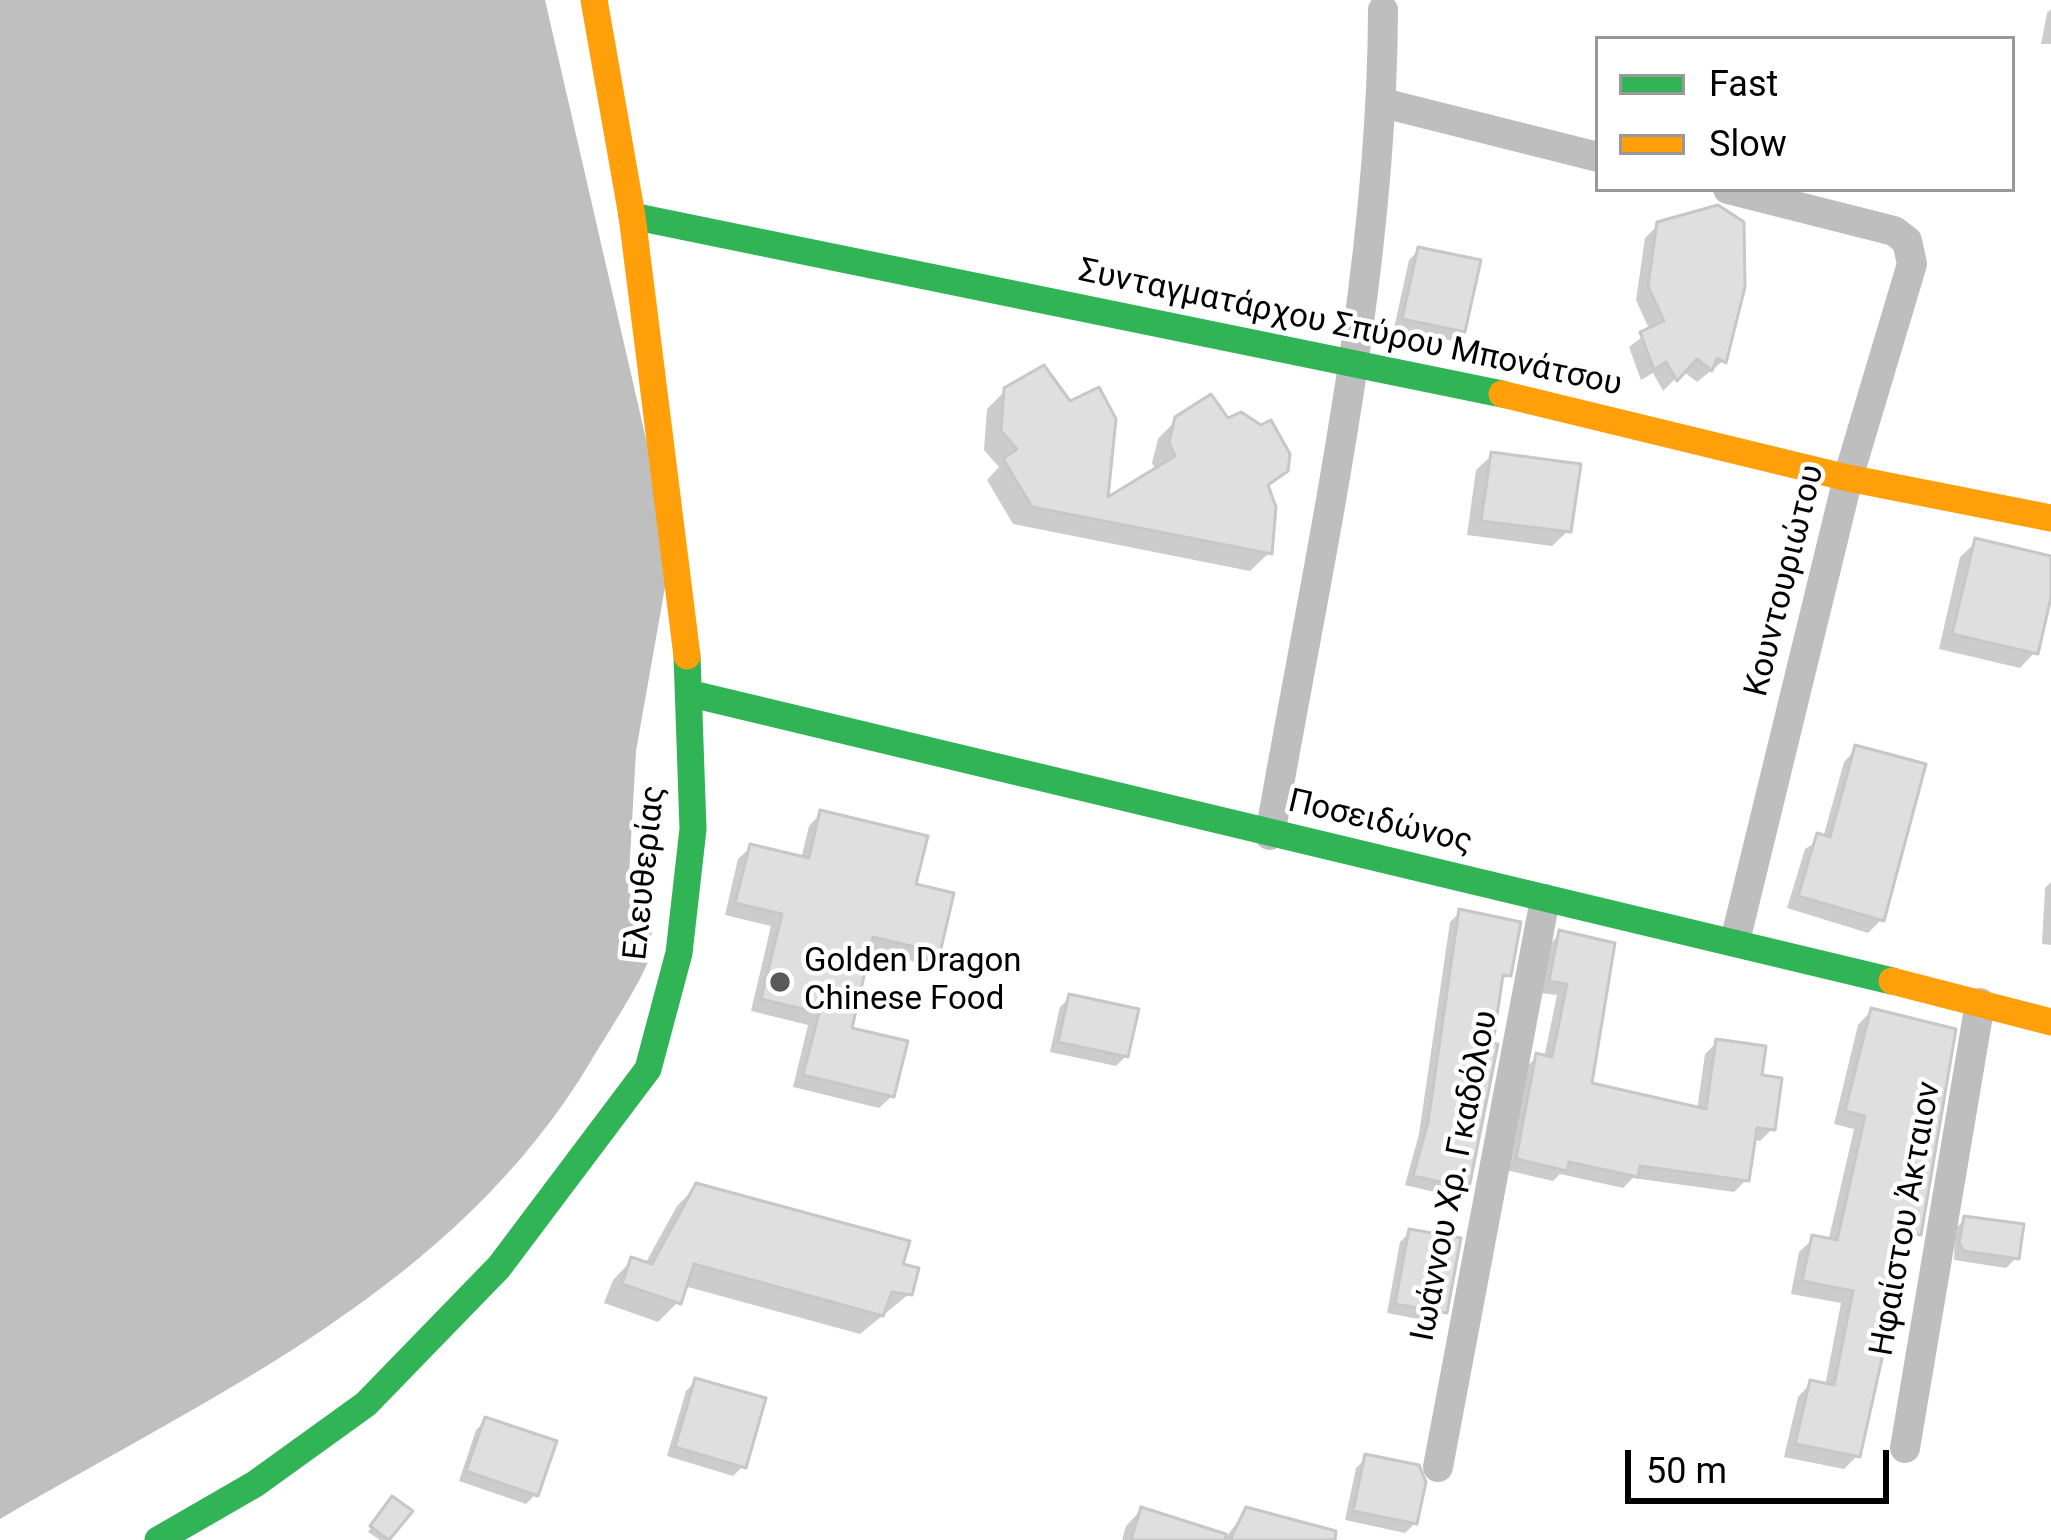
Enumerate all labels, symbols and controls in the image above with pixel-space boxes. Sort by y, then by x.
legend [1595,36,2015,192]
text: Fast [1709,63,1778,105]
text: Slow [1709,123,1787,165]
street label: Συνταγματάρχου Σπύρου Μπονάτσου [1075,252,1625,406]
street label: Κουντουριώτου [1738,461,1834,701]
street label: Ποσειδώνος [1284,783,1476,863]
street label: Ελευθερίας [617,784,675,962]
place label: Golden Dragon Chinese Food [804,943,1022,1021]
marker: Golden Dragon Chinese Food [767,969,793,995]
street label: Ιωάννου Χρ. Γκαδόλου [1405,1007,1507,1345]
street label: Ηφαίστου Άκταιον [1863,1079,1951,1359]
scale bar [1631,1426,1895,1500]
text: 50 m [1646,1450,1727,1492]

